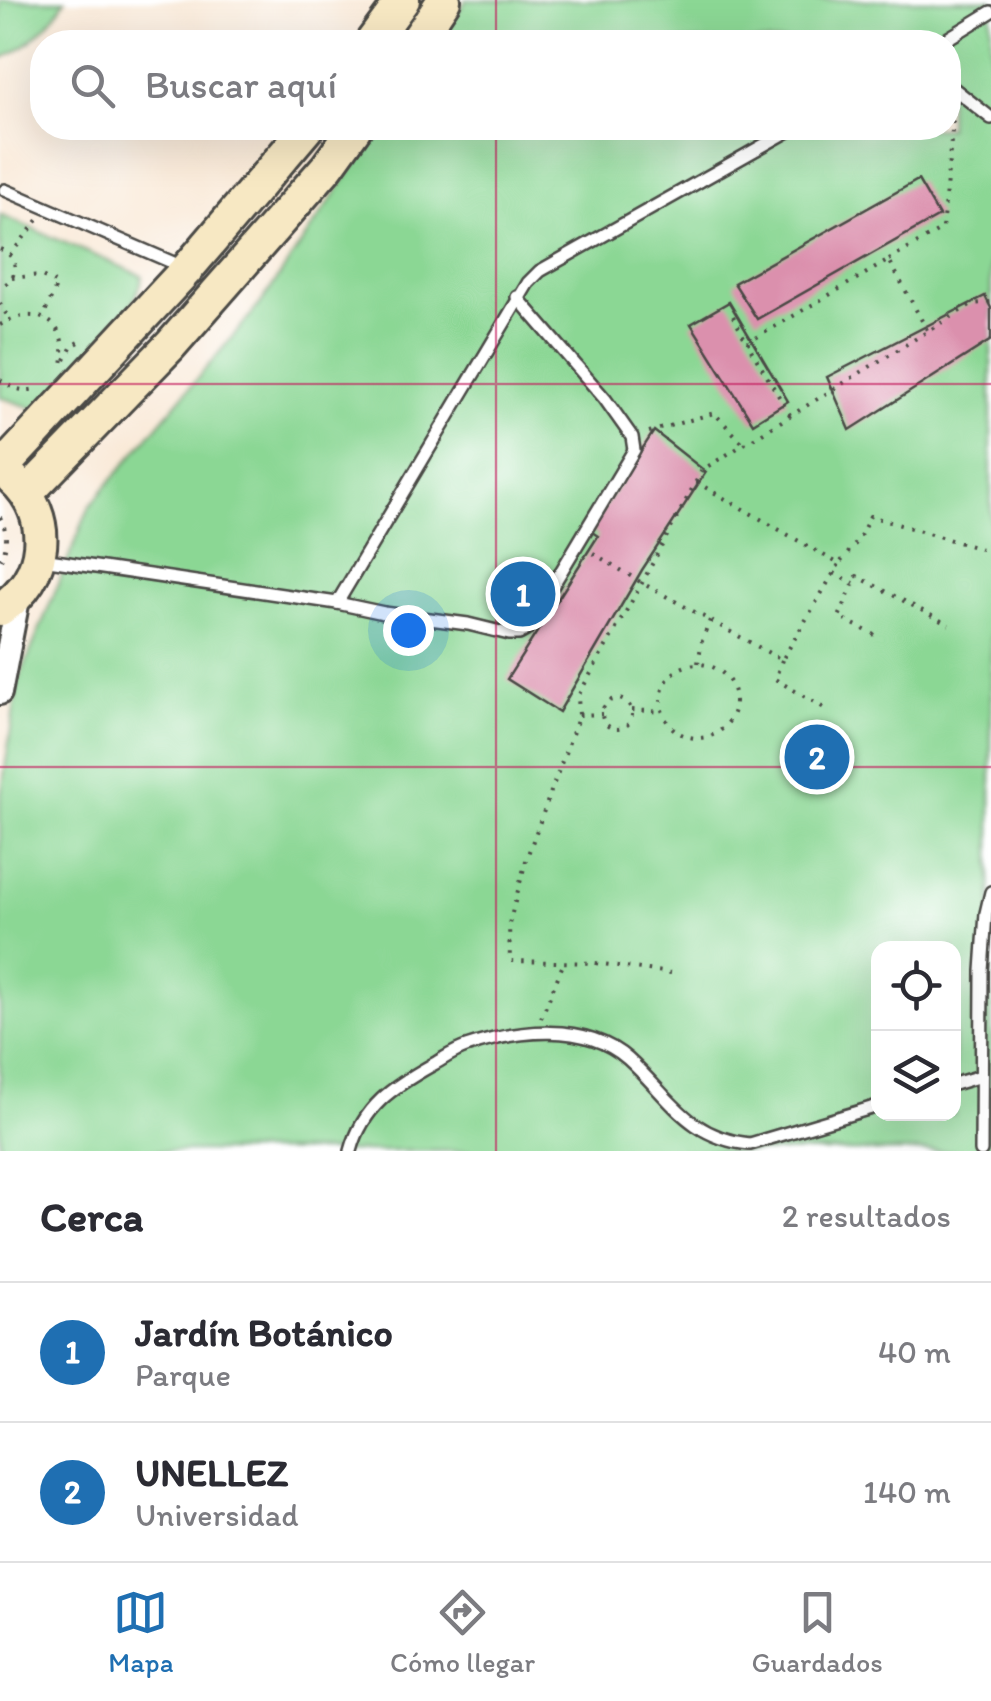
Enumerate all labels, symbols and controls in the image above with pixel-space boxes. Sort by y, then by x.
search box [30,30,961,140]
icon: search [65,58,120,113]
text: Buscar aquí [145,62,337,108]
pin: 1 [490,556,556,632]
your location [383,605,434,656]
pin: 2 [784,720,850,794]
map controls [871,941,961,1121]
button: locate [871,941,961,1031]
button: layers [871,1031,961,1121]
text: Cerca [40,1191,144,1242]
text: 2 resultados [782,1197,951,1235]
text: Jardín Botánico [135,1310,393,1356]
text: 1 [65,1333,80,1371]
text: 40 m [878,1333,951,1371]
text: Parque [135,1356,231,1394]
text: UNELLEZ [135,1450,288,1496]
text: 2 [64,1473,81,1511]
text: 140 m [863,1473,951,1511]
text: Universidad [135,1496,299,1534]
tab: Mapa [108,1585,173,1679]
tab: Cómo llegar [390,1585,535,1679]
tab: Guardados [751,1585,883,1679]

